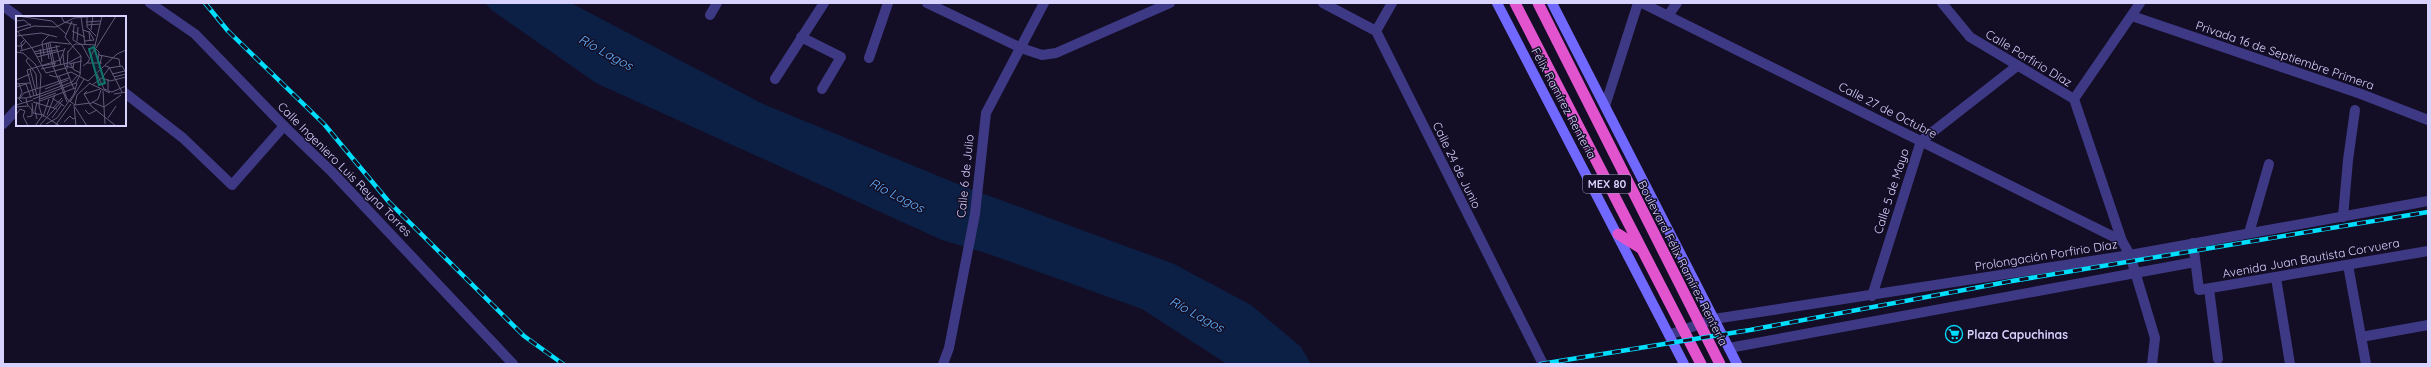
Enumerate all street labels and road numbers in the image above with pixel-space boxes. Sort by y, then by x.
street label: Privada 16 de Septiembre Primera [2194,17,2376,93]
street label: Calle Porfirio Díaz [1983,26,2075,90]
street label: Félix Ramírez Rentería [1528,45,1600,161]
street label: Calle 27 de Octubre [1836,79,1940,141]
street label: Calle Ingeniero Luis Reyna Torres [275,99,416,240]
street label: Calle 24 de Junio [1430,119,1484,211]
street label: Calle 6 de Julio [953,133,977,219]
street label: Calle 5 de Mayo [1870,146,1912,236]
road number: MEX 80 [1583,175,1631,193]
street label: Boulevard Félix Ramírez Rentería [1635,178,1731,348]
street label: Avenida Juan Bautista Corvuera [2221,235,2401,281]
street label: Prolongación Porfirio Díaz [1974,236,2119,274]

